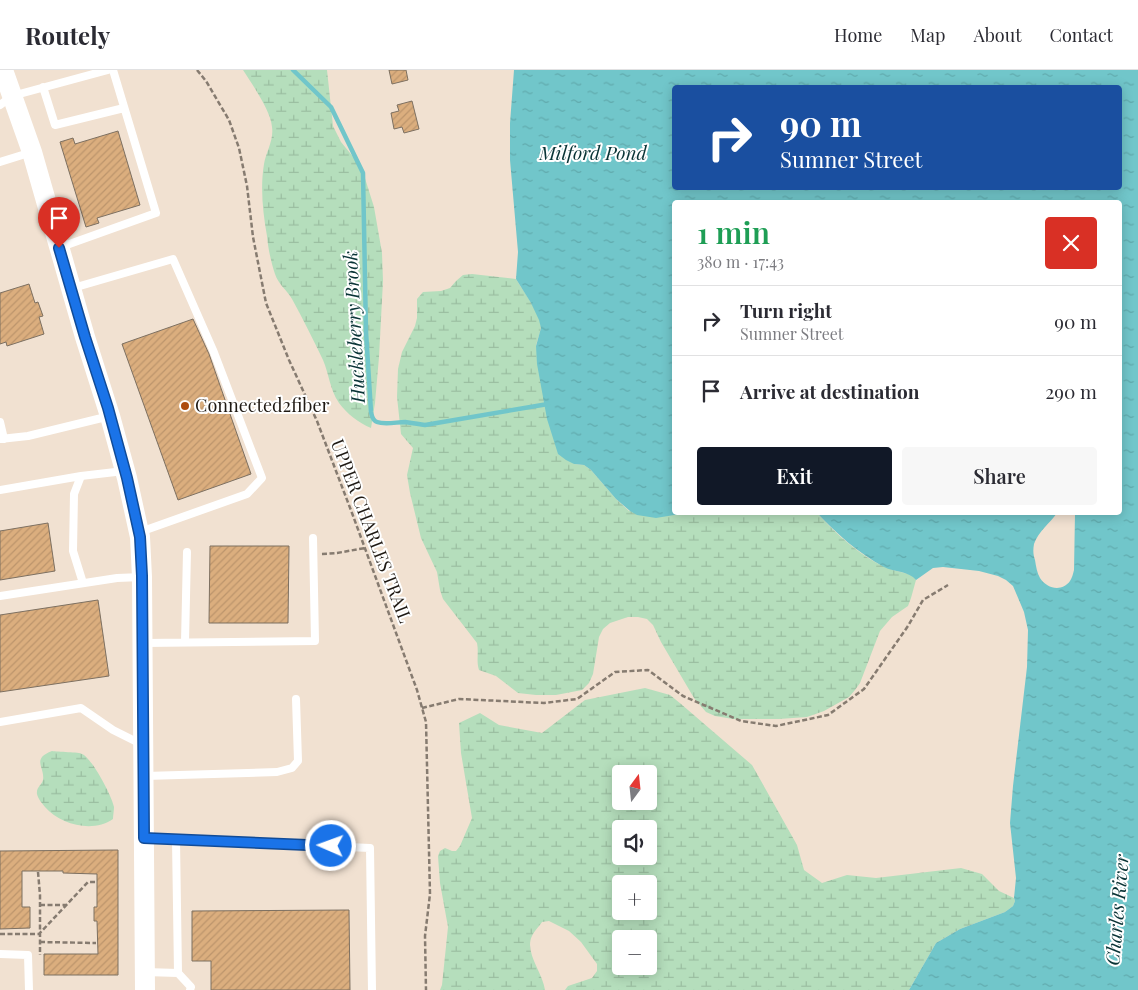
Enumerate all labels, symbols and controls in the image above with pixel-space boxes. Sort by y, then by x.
text: Routely [25,19,110,51]
text: Home [834,23,882,47]
text: Map [910,23,945,47]
text: About [973,23,1022,47]
text: Contact [1050,23,1113,47]
text: 90 m [780,99,862,146]
icon: right [697,105,762,170]
water label: Milford Pond [538,139,647,165]
text: Sumner Street [780,144,922,174]
pin [38,197,80,248]
icon: arrive [45,204,73,232]
text: 1 min [697,212,770,252]
button: close [1045,217,1097,269]
water label: Huckleberry Brook [336,250,370,405]
text: 380 m · 17:43 [697,251,784,272]
text: Turn right [740,297,832,323]
icon: right [697,307,725,335]
text: 90 m [1054,308,1097,334]
text: Sumner Street [740,323,844,344]
icon: arrive [697,377,725,405]
text: Arrive at destination [740,378,920,404]
text: 290 m [1045,378,1097,404]
place label: Connected2fiber [195,393,330,417]
marker: Connected2fiber [179,400,191,412]
street label: UPPER CHARLES TRAIL [326,435,418,626]
button: Exit [697,447,892,505]
button: Share [902,447,1097,505]
north arrow [612,765,658,810]
map controls [612,765,657,975]
position arrow [304,819,356,871]
button: sound [612,820,657,865]
water label: Charles River [1098,853,1134,966]
button: + [612,875,657,920]
button: − [612,930,657,975]

